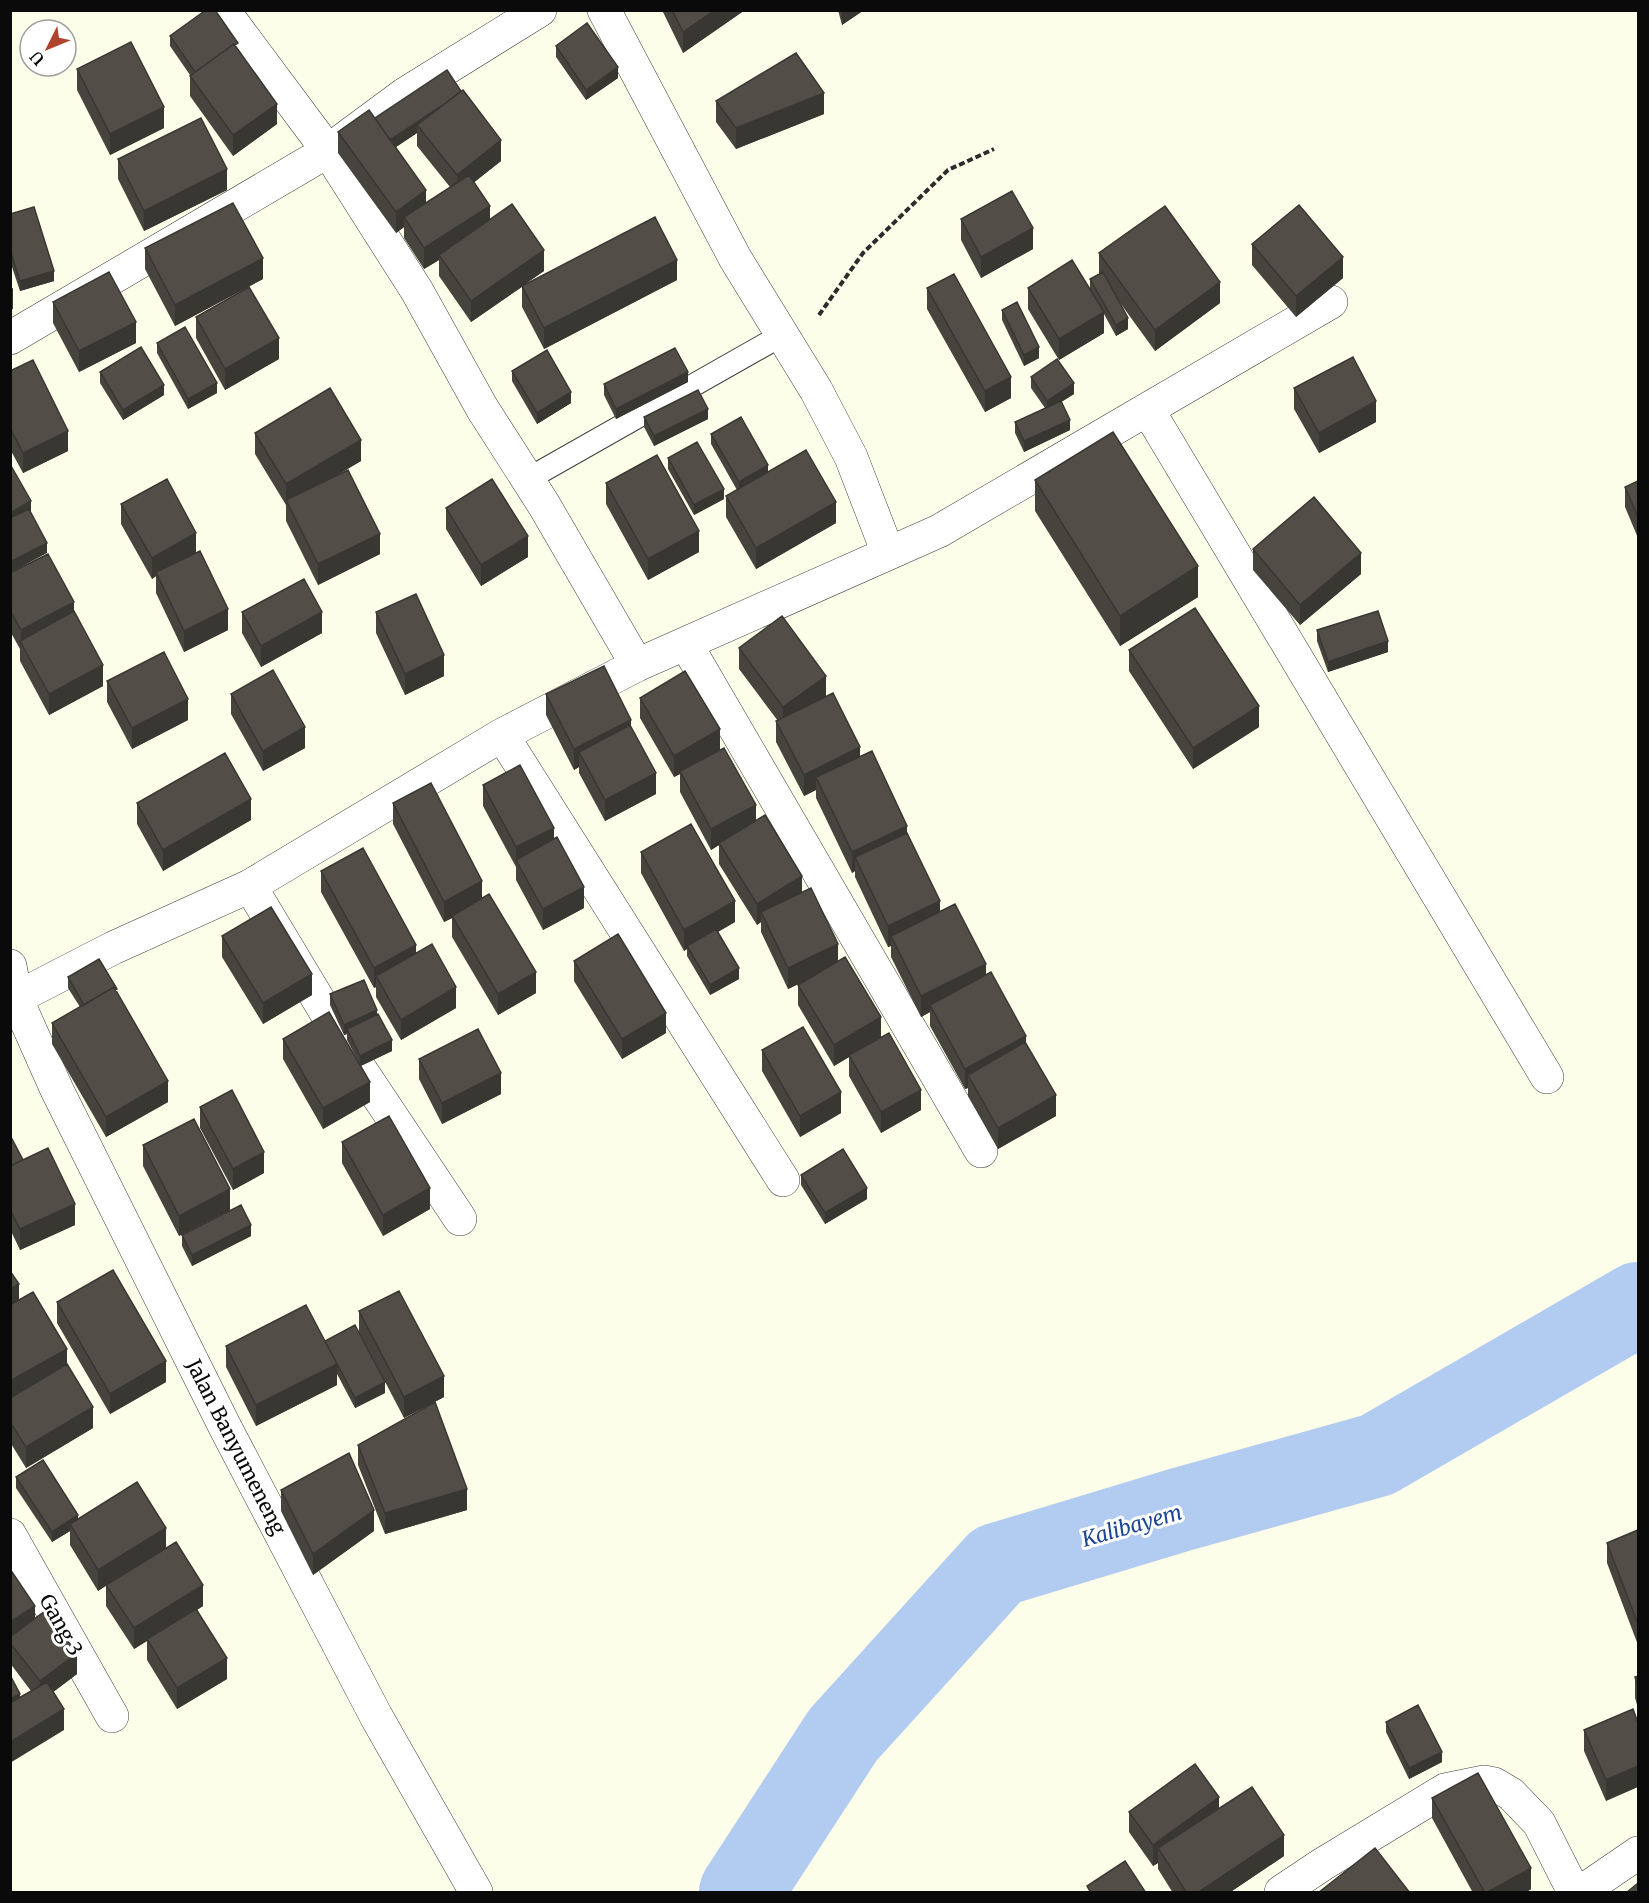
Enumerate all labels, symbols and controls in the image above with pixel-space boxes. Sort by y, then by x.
north arrow [18,18,78,78]
text: U [26,47,48,69]
street label: Jalan Banyumeneng [181,1354,291,1539]
water label: Kalibayem [1078,1498,1185,1553]
street label: Gang 3 [34,1590,88,1660]

